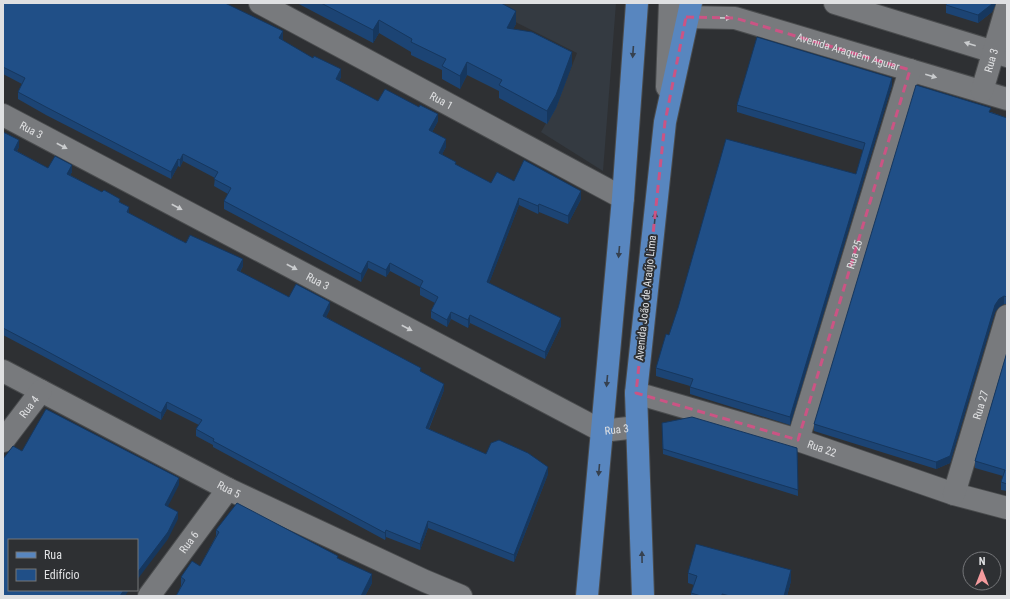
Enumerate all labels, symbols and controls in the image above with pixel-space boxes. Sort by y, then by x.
one-way arrow [719,15,732,21]
street label: Avenida Araquém Aguiar [795,30,902,73]
one-way arrow [963,41,975,47]
one-way arrow [630,46,637,58]
street label: Rua 3 [981,47,1001,74]
one-way arrow [925,73,937,79]
street label: Rua 1 [428,89,455,112]
street label: Rua 3 [17,118,45,141]
one-way arrow [56,143,68,149]
one-way arrow [171,203,183,210]
one-way arrow [652,212,658,224]
street label: Avenida João de Araújo Lima [633,235,659,361]
street label: Rua 25 [844,238,865,270]
one-way arrow [615,245,622,258]
one-way arrow [286,264,298,271]
street label: Rua 3 [304,270,332,293]
one-way arrow [401,325,413,331]
one-way arrow [603,375,610,387]
street label: Rua 27 [970,389,991,421]
street label: Rua 4 [16,393,42,420]
street label: Rua 3 [604,421,630,437]
street label: Rua 22 [806,437,838,459]
one-way arrow [595,464,602,476]
street label: Rua 5 [215,478,243,500]
street label: Rua 6 [176,528,201,556]
legend [8,539,138,591]
text: Rua [44,548,62,562]
one-way arrow [639,550,645,563]
north arrow [962,551,1002,591]
text: N [979,555,986,568]
text: Edifício [44,568,80,582]

